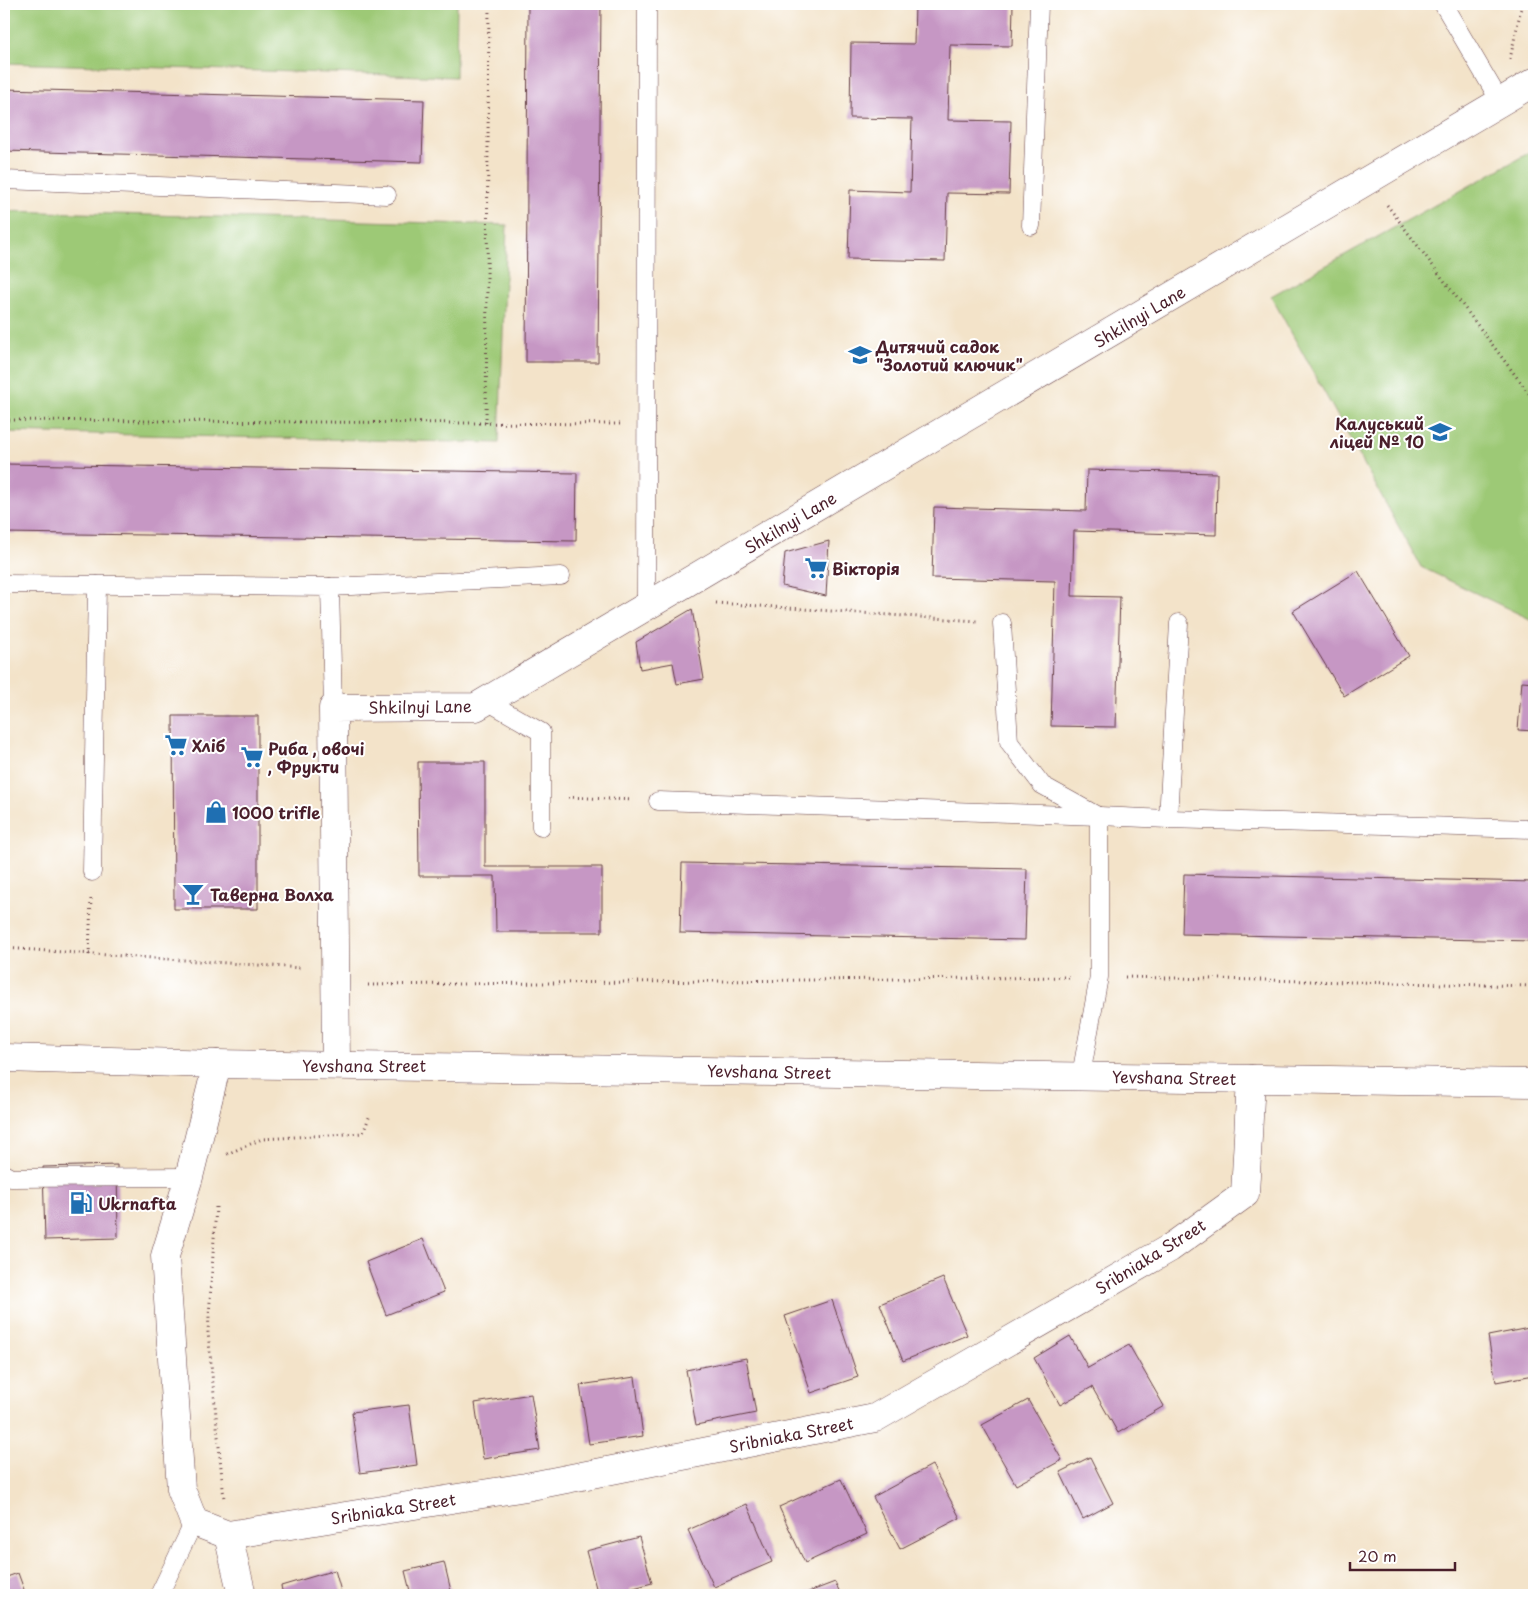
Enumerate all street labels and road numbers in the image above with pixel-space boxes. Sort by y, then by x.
street label: Shkilnyi Lane [1088,279,1190,353]
street label: Shkilnyi Lane [739,485,841,559]
street label: Shkilnyi Lane [368,693,472,719]
street label: Yevshana Street [302,1053,427,1077]
street label: Yevshana Street [707,1058,832,1084]
street label: Yevshana Street [1112,1064,1237,1090]
street label: Sribniaka Street [1090,1212,1210,1300]
street label: Sribniaka Street [727,1410,856,1458]
street label: Sribniaka Street [329,1486,458,1530]

